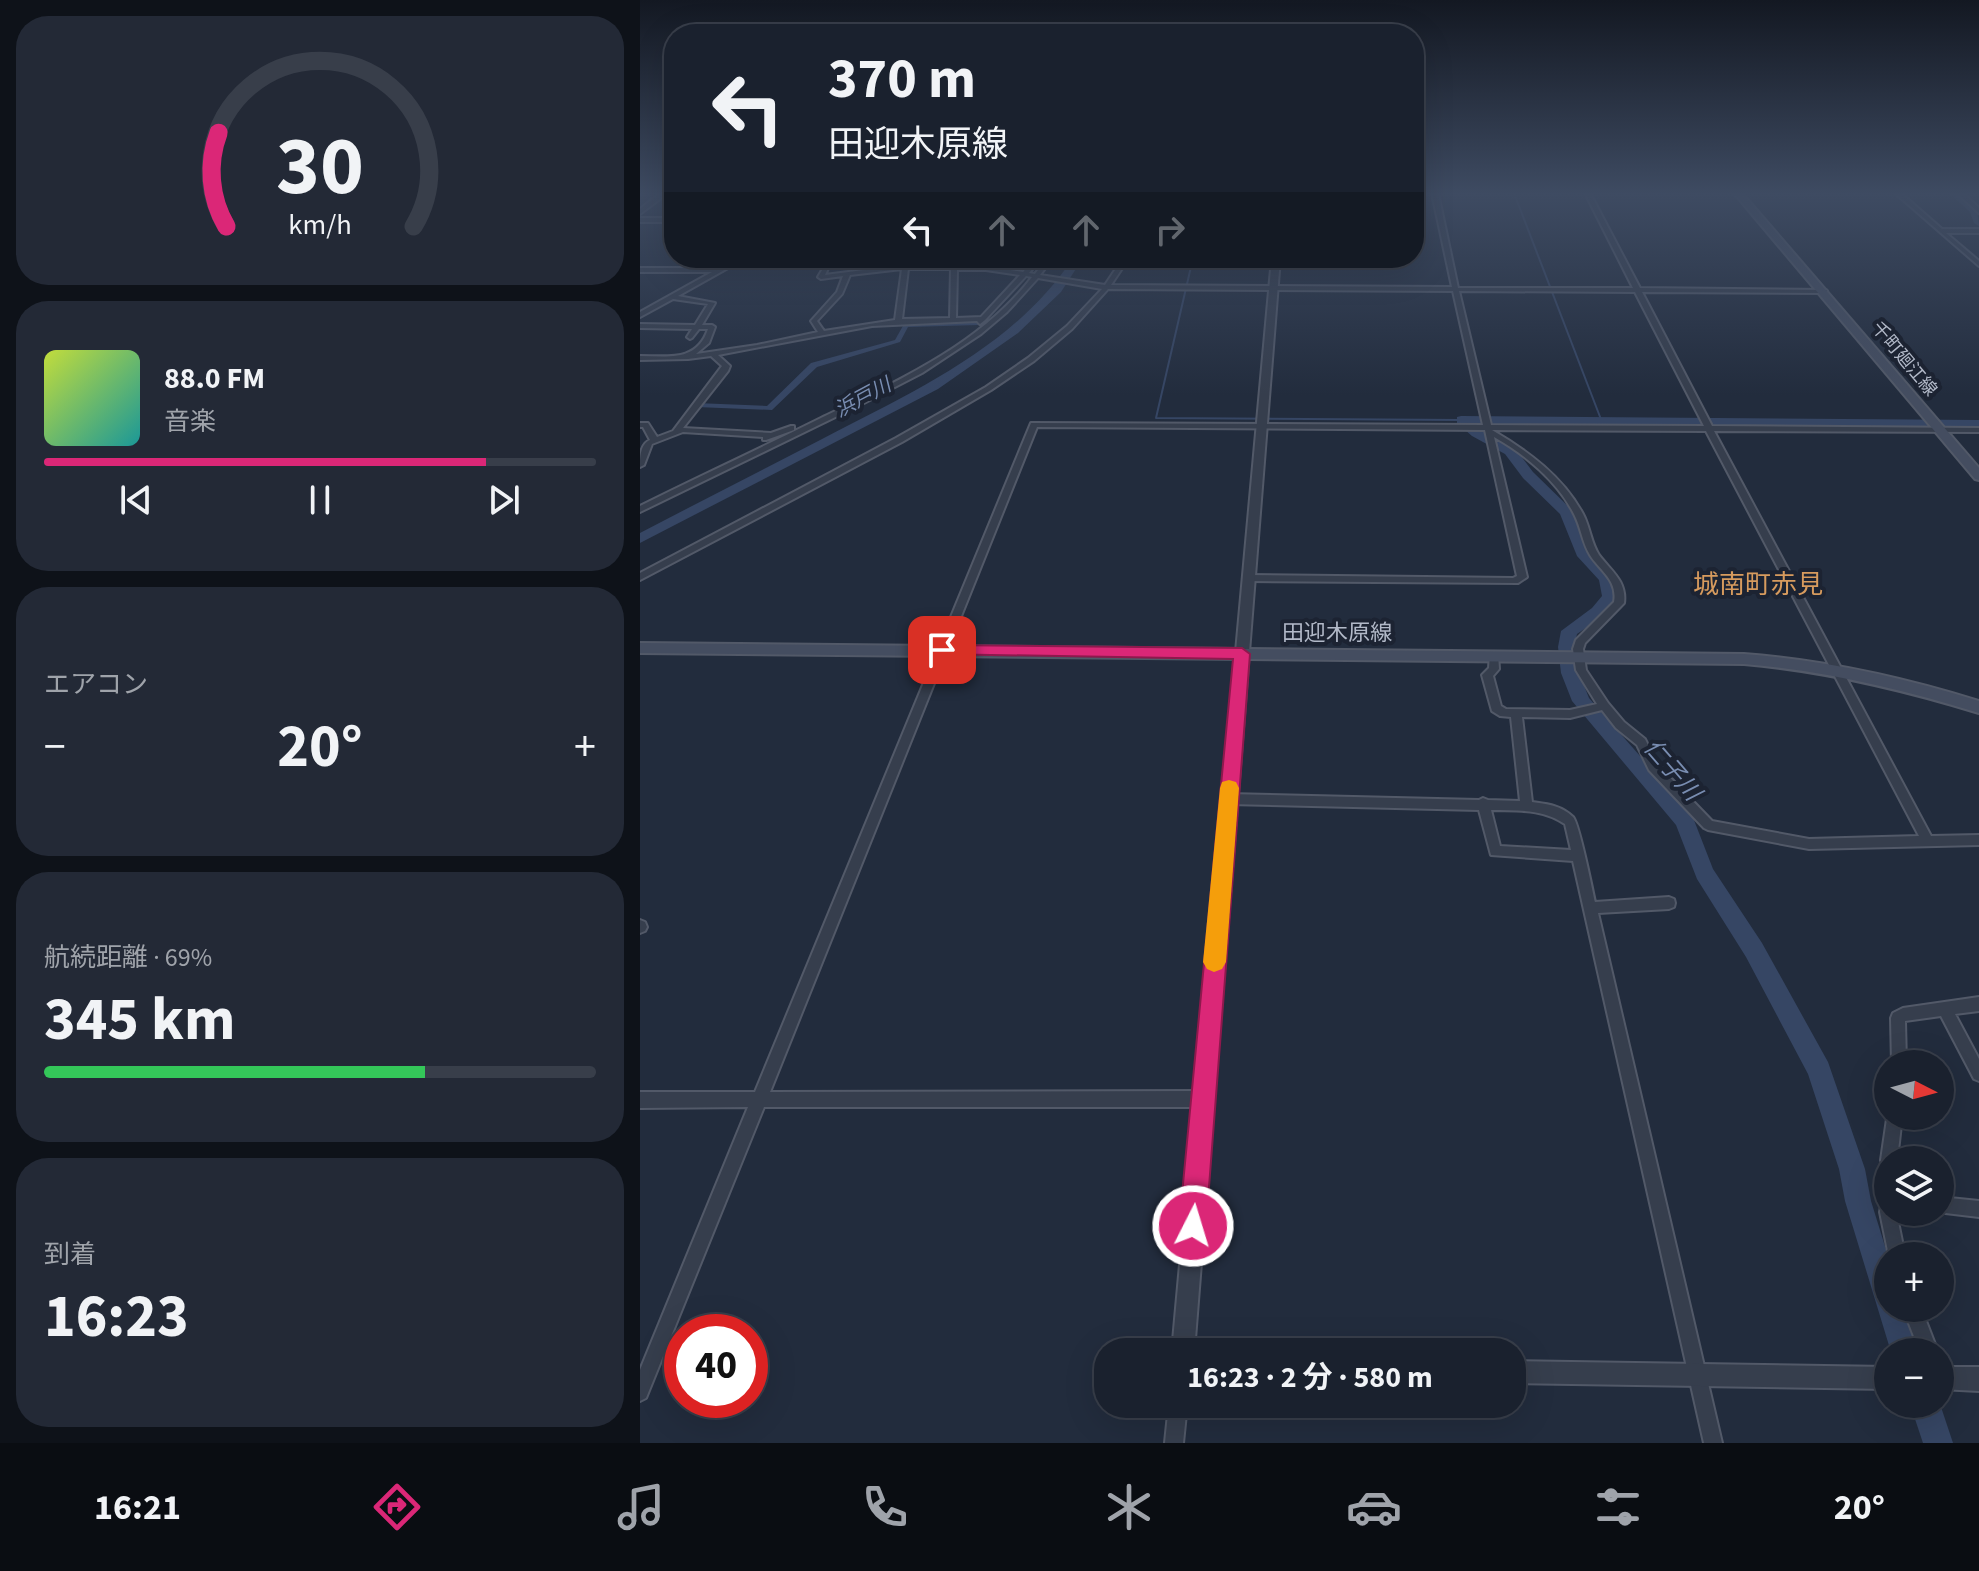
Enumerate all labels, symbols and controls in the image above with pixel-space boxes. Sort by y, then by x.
text: 370 m [828,40,976,119]
icon: left [696,56,800,160]
text: 30 [276,107,364,225]
text: 田迎木原線 [828,119,1008,170]
text: km/h [288,205,352,245]
icon: left [896,208,940,252]
icon: ahead [980,208,1024,252]
icon: ahead [1064,208,1108,252]
icon: right [1148,208,1192,252]
street label: 千町廻江線 [1865,316,1943,402]
text: 88.0 FM [164,357,265,400]
water label: 浜戸川 [830,371,898,424]
text: 音楽 [164,403,216,440]
icon: previous [114,478,158,522]
icon: pause [298,478,342,522]
icon: next [482,478,526,522]
district label: 城南町赤見 [1693,566,1823,603]
pin [908,616,976,684]
street label: 田迎木原線 [1282,617,1392,649]
icon: arrive [920,628,964,672]
text: エアコン [44,666,148,703]
text: 20° [277,705,363,790]
text: − [44,716,66,779]
text: + [574,716,596,779]
water label: 仁子川 [1635,731,1711,811]
text: 航続距離 · 69% [44,939,212,976]
text: 345 km [44,978,235,1063]
north arrow [1874,1050,1954,1130]
map controls [1874,1050,1954,1418]
button: layers [1874,1146,1954,1226]
position arrow [1151,1184,1235,1268]
text: 到着 [44,1236,96,1273]
button: + [1874,1242,1954,1322]
text: 16:23 [44,1275,189,1360]
speed limit sign: 40 [664,1314,768,1418]
button: − [1874,1338,1954,1418]
text: 16:23 · 2 分 · 580 m [1187,1356,1433,1399]
icon: directions [369,1479,425,1535]
icon: music [613,1479,669,1535]
icon: phone [857,1479,913,1535]
icon: climate [1101,1479,1157,1535]
icon: car [1346,1479,1402,1535]
icon: filters [1590,1479,1646,1535]
text: 16:21 [94,1482,181,1533]
text: 20° [1834,1482,1885,1533]

